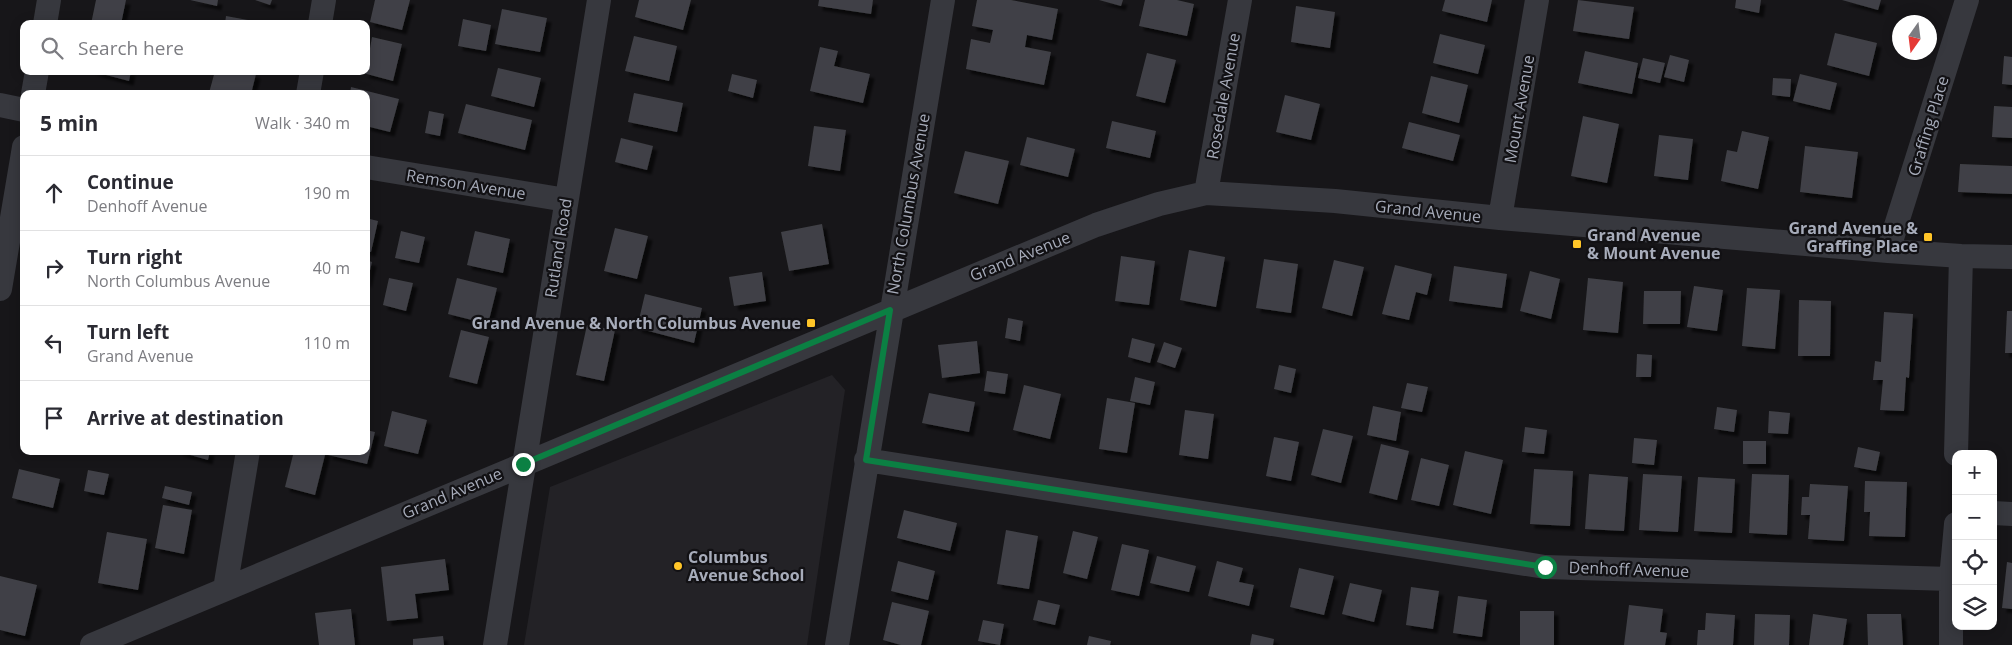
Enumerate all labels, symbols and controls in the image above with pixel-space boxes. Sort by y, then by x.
north arrow [1892,15,1937,60]
search box [20,20,370,75]
street label: Rosedale Avenue [1201,31,1245,161]
icon: search [38,34,66,62]
text: Search here [78,35,184,61]
street label: Mount Avenue [1499,53,1539,165]
street label: Graffing Place [1902,73,1954,179]
text: 5 min [40,109,98,137]
text: Walk · 340 m [255,112,350,134]
street label: North Columbus Avenue [881,112,935,296]
street label: Remson Avenue [405,164,527,204]
text: Continue [87,169,174,195]
icon: ahead [40,179,68,207]
text: 190 m [304,182,350,204]
street label: Grand Avenue [1374,194,1482,228]
text: Denhoff Avenue [87,195,207,217]
street label: Rutland Road [539,197,577,299]
place label: Grand Avenue & Graffing Place [1788,217,1918,257]
place label: Grand Avenue & Mount Avenue [1587,224,1720,264]
street label: Grand Avenue [966,226,1074,286]
marker: Grand Avenue & Graffing Place [1922,231,1934,243]
marker: Grand Avenue & Mount Avenue [1571,238,1583,250]
text: Turn right [87,244,182,270]
icon: right [40,254,68,282]
text: 40 m [313,257,350,279]
text: North Columbus Avenue [87,270,270,292]
place label: Grand Avenue & North Columbus Avenue [471,312,801,334]
marker: Grand Avenue & North Columbus Avenue [805,317,817,329]
text: Turn left [87,319,169,345]
icon: left [40,329,68,357]
text: 110 m [304,332,350,354]
text: Grand Avenue [87,345,194,367]
icon: arrive [40,404,68,432]
text: Arrive at destination [87,405,284,431]
map controls [1952,450,1997,630]
button: + [1952,450,1997,495]
route end [512,453,535,476]
street label: Grand Avenue [399,462,505,524]
button: − [1952,495,1997,540]
button: locate [1952,540,1997,585]
place label: Columbus Avenue School [688,546,804,586]
route start [1534,556,1557,579]
street label: Denhoff Avenue [1568,556,1690,582]
marker: Columbus Avenue School [672,560,684,572]
button: layers [1952,585,1997,630]

